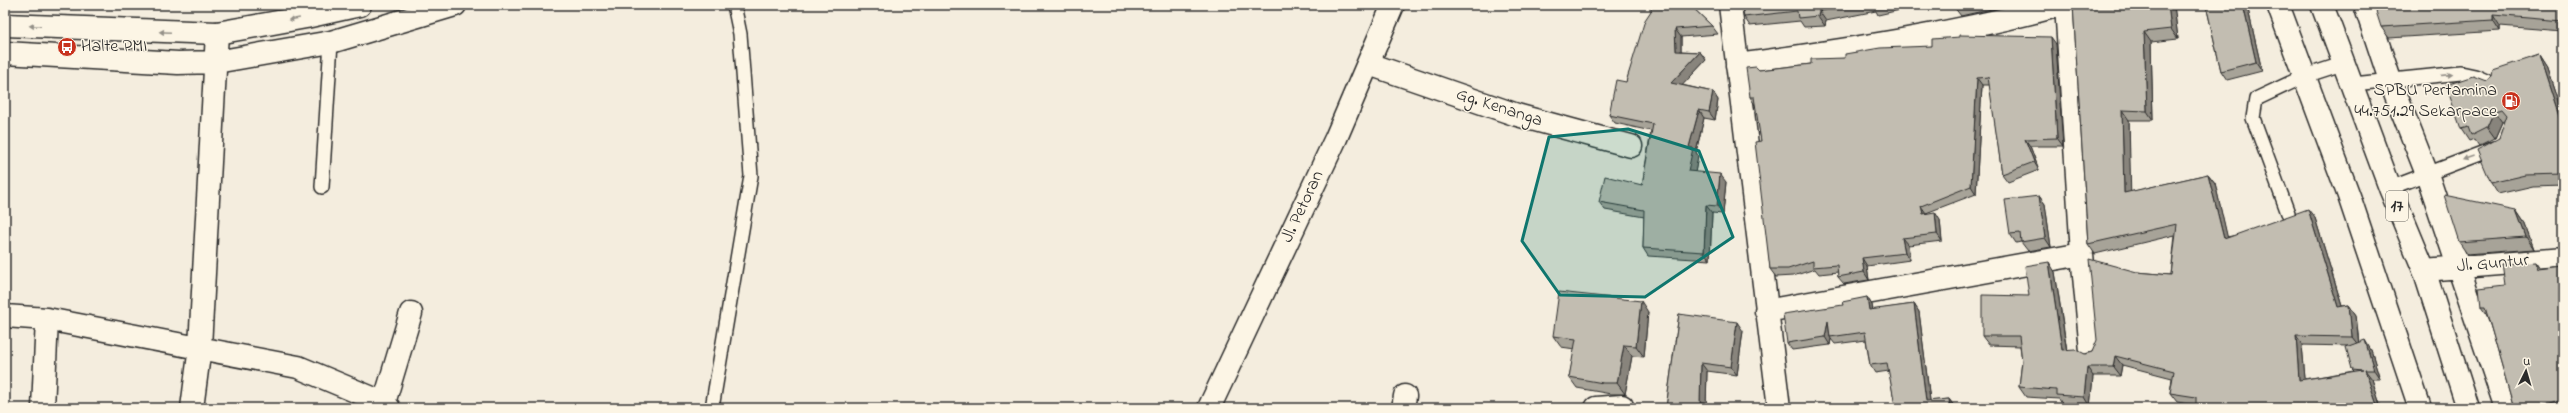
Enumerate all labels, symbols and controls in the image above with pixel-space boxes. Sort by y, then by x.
one-way arrow [288,17,300,23]
one-way arrow [29,23,41,30]
one-way arrow [159,28,171,35]
place label: Halte PMI [81,34,147,60]
bus stop icon: Halte PMI [56,36,78,58]
one-way arrow [2441,71,2453,78]
place label: SPBU Pertamina 44.751.29 Sekarpace [2354,78,2498,125]
street label: Gg. Kenanga [1452,82,1546,135]
fuel station icon: SPBU Pertamina 44.751.29 Sekarpace [2500,90,2522,112]
one-way arrow [2462,156,2474,162]
street label: Jl. Petoran [1275,167,1331,247]
road number: 17 [2386,191,2408,221]
street label: Jl. Guntur [2456,248,2531,280]
north arrow [2506,351,2546,391]
text: U [2523,354,2531,370]

